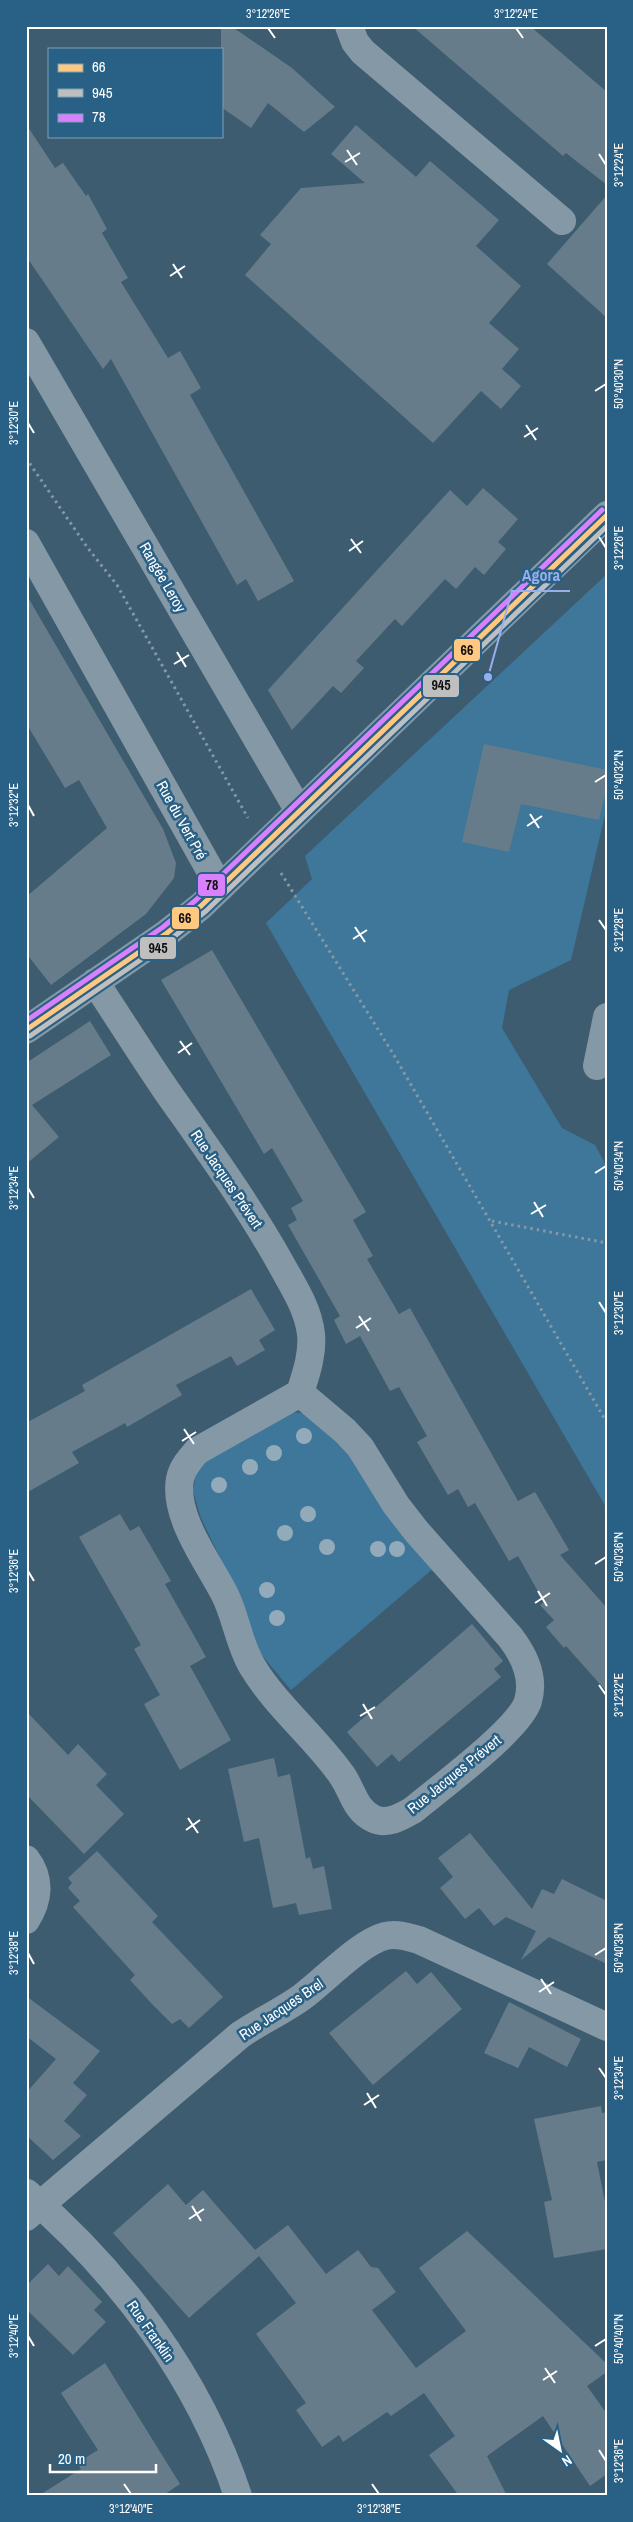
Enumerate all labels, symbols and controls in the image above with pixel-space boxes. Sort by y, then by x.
text: 3°12'26"E [246,6,290,22]
text: 3°12'24"E [494,6,538,22]
legend [48,48,222,138]
text: 66 [92,56,106,77]
text: 945 [92,82,113,103]
text: 78 [92,106,106,127]
text: 3°12'24"E [611,143,627,187]
text: 50°40'30"N [611,359,627,409]
text: 3°12'30"E [6,401,22,445]
text: 3°12'26"E [611,526,627,570]
street label: Rangée Leroy [135,538,192,616]
callout: Agora [512,560,570,591]
text: Agora [522,564,561,586]
line badge: 66 [453,638,481,662]
text: 66 [461,641,473,659]
line badge: 945 [422,674,460,698]
text: 945 [431,676,451,694]
text: 50°40'32"N [611,750,627,800]
street label: Rue du Vert Pré [152,777,212,864]
text: 3°12'32"E [6,783,22,827]
line badge: 78 [197,873,226,897]
text: 78 [206,876,218,894]
line badge: 66 [171,906,200,930]
text: 3°12'28"E [611,908,627,952]
text: 66 [179,909,191,927]
line badge: 945 [139,936,177,960]
text: 945 [148,939,168,957]
street label: Rue Jacques Prévert [186,1126,268,1233]
text: 50°40'34"N [611,1141,627,1191]
text: 3°12'34"E [6,1166,22,1210]
text: 3°12'30"E [611,1291,627,1335]
text: 50°40'36"N [611,1532,627,1582]
text: 3°12'36"E [6,1549,22,1593]
text: 3°12'32"E [611,1673,627,1717]
street label: Rue Jacques Prévert [403,1729,506,1818]
text: 50°40'38"N [611,1923,627,1973]
text: 3°12'38"E [6,1931,22,1975]
street label: Rue Jacques Brel [235,1973,327,2045]
text: 3°12'34"E [611,2056,627,2100]
street label: Rue Franklin [122,2296,180,2366]
text: 3°12'40"E [6,2314,22,2358]
text: 50°40'40"N [611,2314,627,2364]
north arrow [536,2424,586,2474]
text: 3°12'36"E [611,2439,627,2483]
scale bar [50,2442,156,2474]
text: 20 m [58,2448,85,2469]
text: N [559,2451,575,2471]
text: 3°12'40"E [109,2501,153,2517]
text: 3°12'38"E [357,2501,401,2517]

